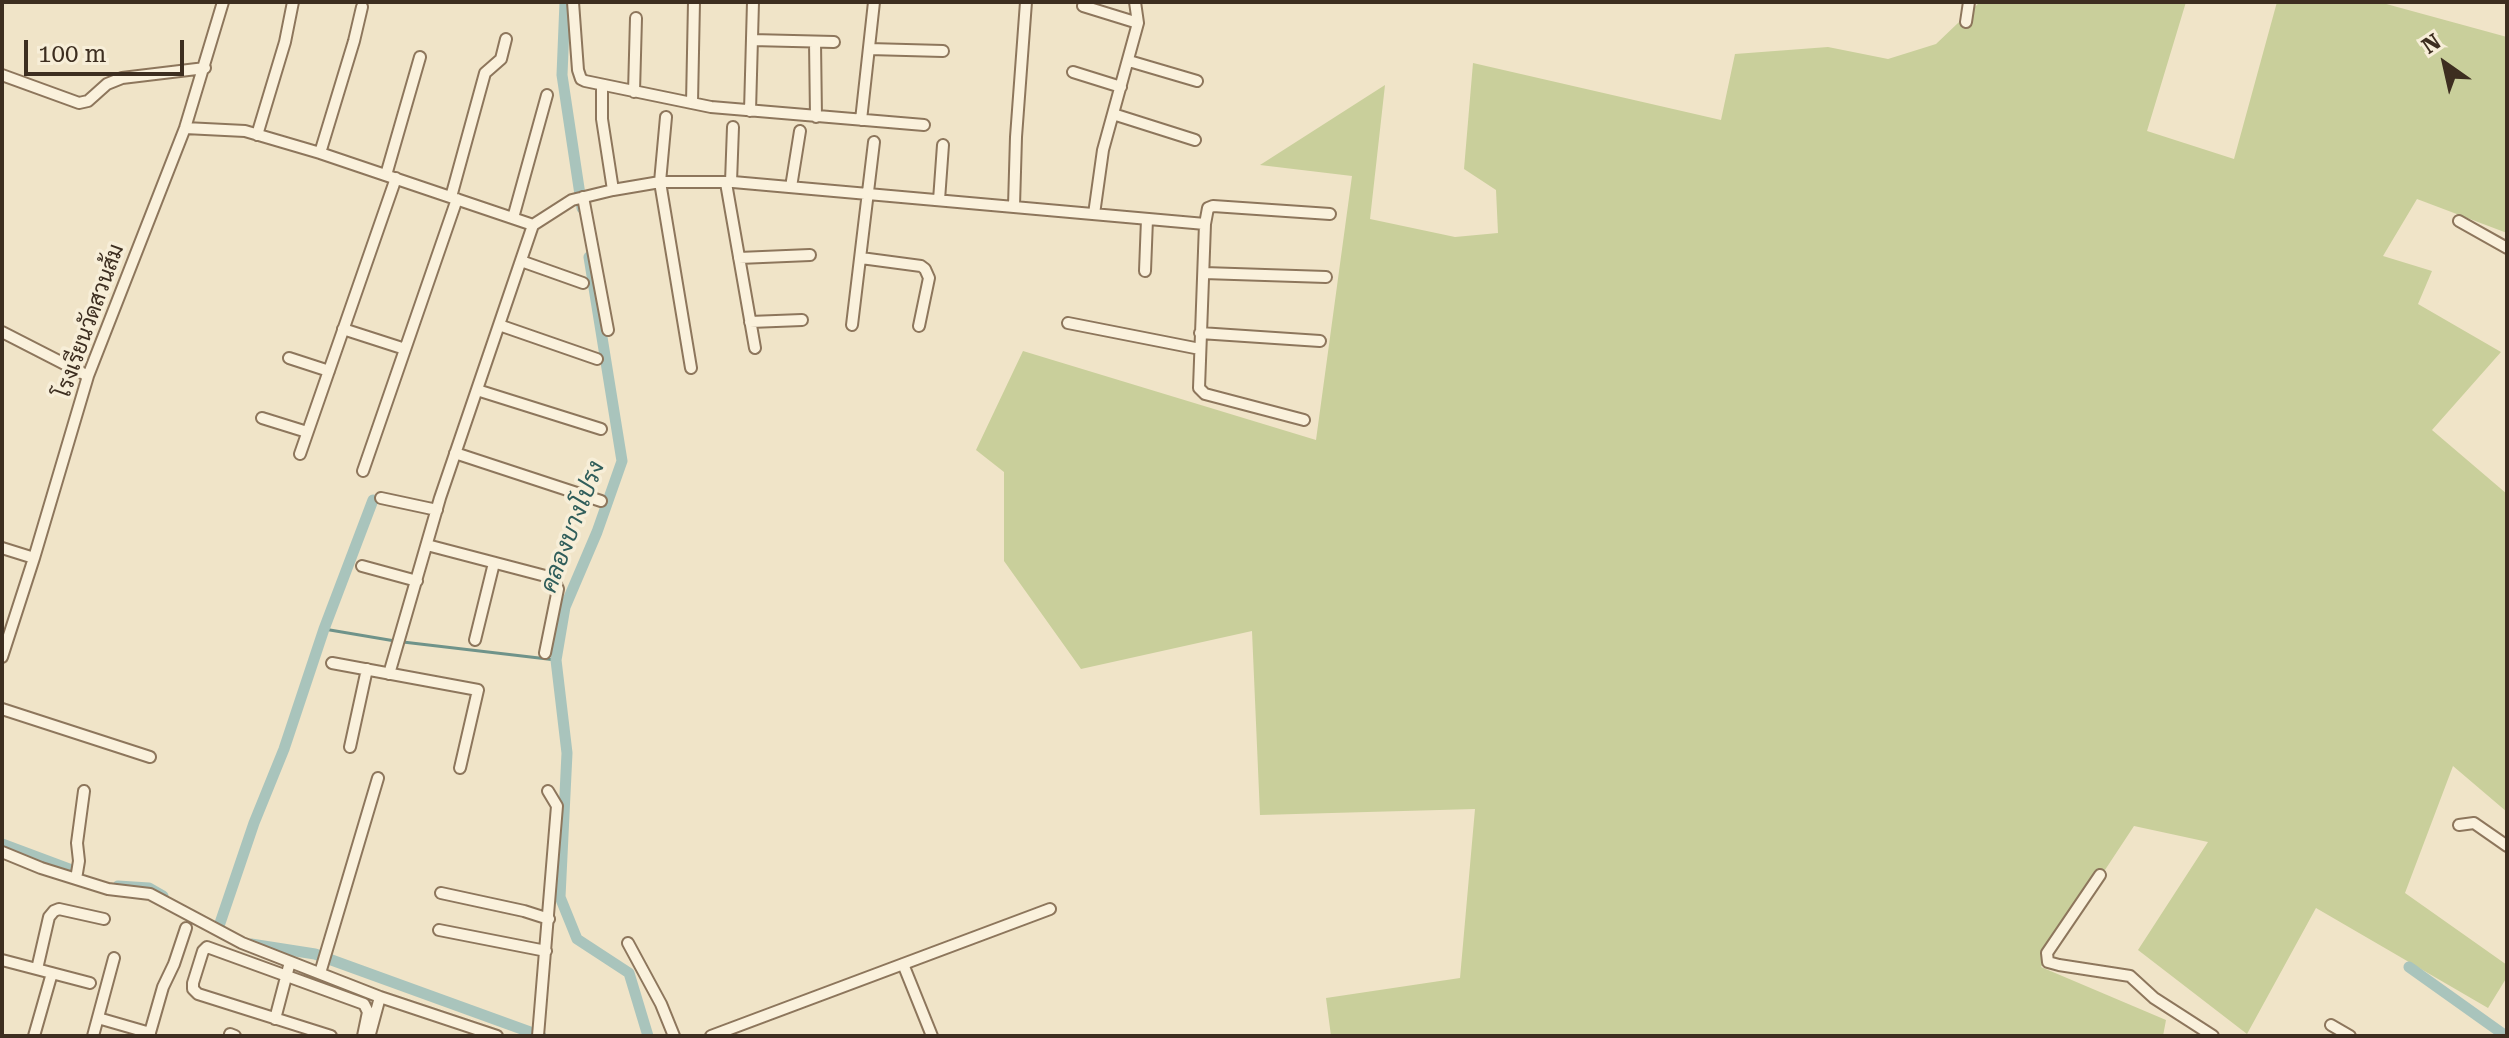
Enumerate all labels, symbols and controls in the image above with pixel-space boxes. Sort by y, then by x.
scale bar [28,24,188,74]
north arrow [2405,24,2485,104]
text: N [2417,29,2445,59]
text: 100 m [38,40,106,68]
street label: โรงเรียนวัดสวนส้ม [50,241,130,401]
water label: คลองบางโปรง [535,457,611,597]

